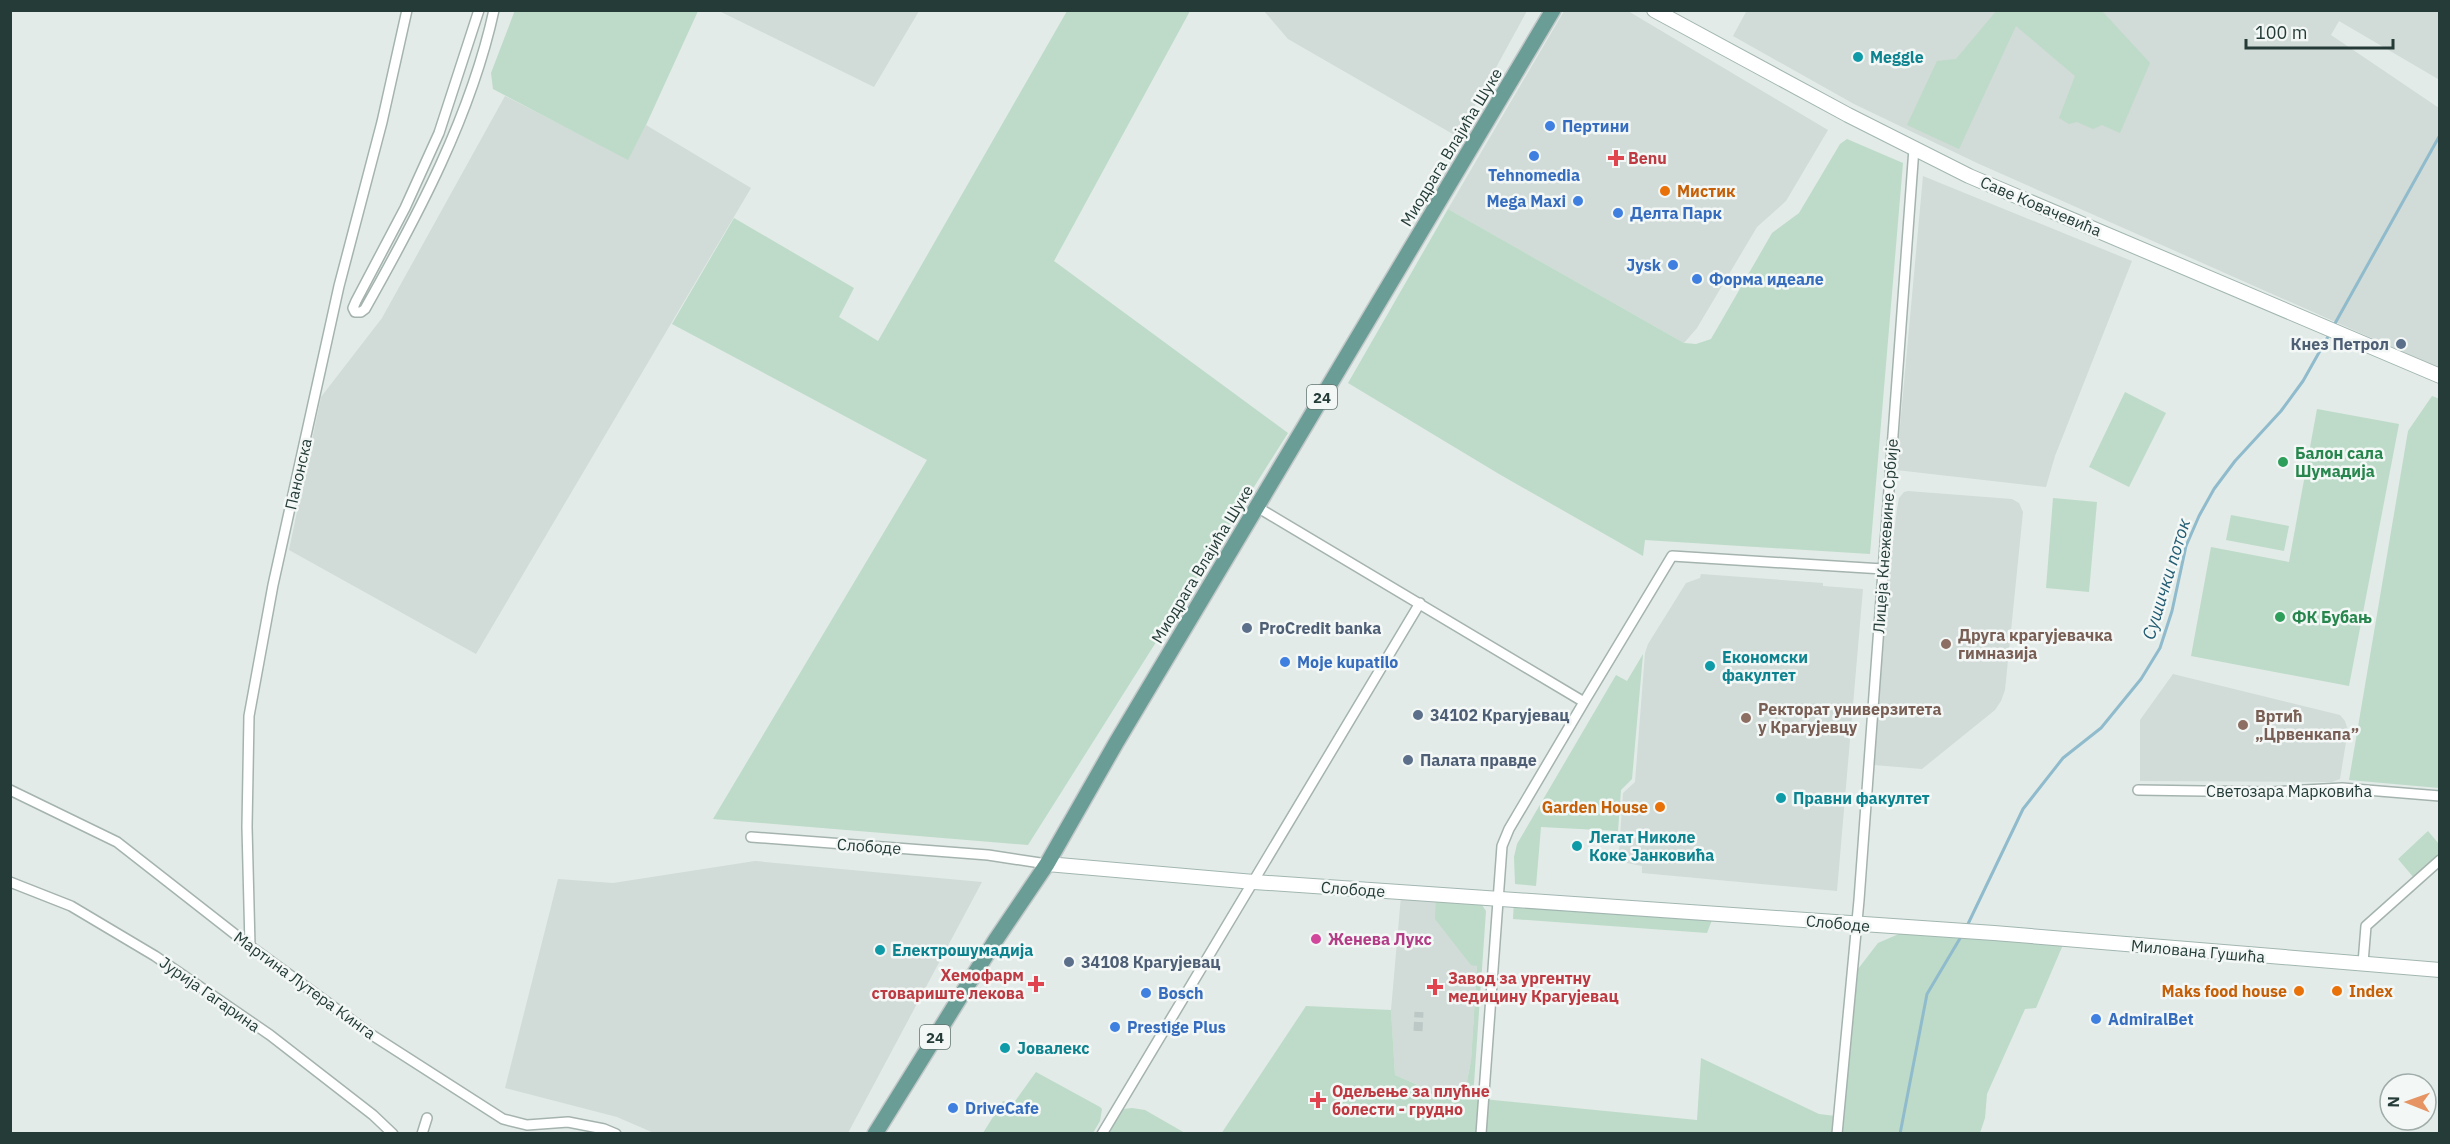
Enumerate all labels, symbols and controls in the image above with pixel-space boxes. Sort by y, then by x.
scale bar [2246,12,2393,50]
text: 100 m [2255,21,2307,44]
place label: Meggle [1870,47,1924,67]
marker: Meggle [1851,50,1865,64]
street label: Миодрага Влајића Шуке [1396,64,1506,230]
place label: Пертини [1562,116,1629,136]
marker: Пертини [1543,119,1557,133]
place label: Benu [1628,148,1667,168]
marker: Tehnomedia [1527,149,1541,163]
marker: Benu [1609,151,1623,165]
place label: Tehnomedia [1488,165,1580,185]
street label: Саве Ковачевића [1977,171,2105,241]
place label: Мистик [1677,181,1735,201]
marker: Мистик [1658,184,1672,198]
place label: Mega Maxi [1486,191,1566,211]
marker: Mega Maxi [1571,194,1585,208]
place label: Делта Парк [1630,203,1722,223]
marker: Делта Парк [1611,206,1625,220]
place label: Jysk [1626,255,1662,275]
marker: Jysk [1666,258,1680,272]
place label: Форма идеале [1709,269,1824,289]
marker: Форма идеале [1690,272,1704,286]
place label: Кнез Петрол [2291,334,2389,354]
marker: Кнез Петрол [2394,337,2408,351]
road number: 24 [1307,385,1337,409]
street label: Панонска [280,436,316,512]
street label: Лицеја Кнежевине Србије [1868,438,1902,634]
place label: Балон сала Шумадија [2295,443,2383,481]
marker: Балон сала Шумадија [2276,455,2290,469]
street label: Миодрага Влајића Шуке [1147,481,1257,647]
water label: Сушички поток [2137,515,2195,642]
place label: ФК Бубањ [2292,607,2372,627]
marker: ФК Бубањ [2273,610,2287,624]
place label: ProCredit banka [1259,618,1381,638]
marker: ProCredit banka [1240,621,1254,635]
place label: Друга крагујевачка гимназија [1958,625,2113,663]
marker: Друга крагујевачка гимназија [1939,637,1953,651]
place label: Економски факултет [1722,647,1808,685]
place label: Moje kupatilo [1297,652,1398,672]
marker: Moje kupatilo [1278,655,1292,669]
marker: Економски факултет [1703,659,1717,673]
place label: Ректорат универзитета у Крагујевцу [1758,699,1942,737]
place label: 34102 Крагујевац [1430,705,1569,725]
place label: Вртић „Црвенкапа” [2255,706,2359,744]
marker: 34102 Крагујевац [1411,708,1425,722]
marker: Ректорат универзитета у Крагујевцу [1739,711,1753,725]
marker: Вртић „Црвенкапа” [2236,718,2250,732]
place label: Палата правде [1420,750,1537,770]
marker: Палата правде [1401,753,1415,767]
street label: Светозара Марковића [2206,781,2372,801]
place label: Правни факултет [1793,788,1930,808]
marker: Правни факултет [1774,791,1788,805]
place label: Garden House [1542,797,1648,817]
marker: Garden House [1653,800,1667,814]
place label: Легат Николе Коке Јанковића [1589,827,1714,865]
street label: Слободе [836,834,902,858]
marker: Легат Николе Коке Јанковића [1570,839,1584,853]
street label: Слободе [1320,877,1386,901]
street label: Слободе [1805,910,1871,936]
street label: Мартина Лутера Кинга [230,927,380,1043]
place label: Женева Лукс [1328,929,1432,949]
marker: Женева Лукс [1309,932,1323,946]
street label: Милована Гушића [2130,935,2266,967]
place label: Електрошумадија [892,940,1033,960]
marker: Електрошумадија [873,943,887,957]
street label: Јурија Гагарина [156,952,265,1036]
place label: 34108 Крагујевац [1081,952,1220,972]
marker: 34108 Крагујевац [1062,955,1076,969]
place label: Хемофарм стовариште лекова [872,965,1024,1003]
place label: Завод за ургентну медицину Крагујевац [1448,968,1619,1006]
marker: Хемофарм стовариште лекова [1029,977,1043,991]
marker: Завод за ургентну медицину Крагујевац [1426,978,1444,996]
place label: Maks food house [2161,981,2287,1001]
place label: Index [2349,981,2393,1001]
place label: Bosch [1158,983,1204,1003]
marker: Maks food house [2292,984,2306,998]
marker: Index [2330,984,2344,998]
marker: Bosch [1139,986,1153,1000]
place label: AdmiralBet [2108,1009,2194,1029]
marker: AdmiralBet [2089,1012,2103,1026]
place label: Prestige Plus [1127,1017,1226,1037]
marker: Prestige Plus [1108,1020,1122,1034]
road number: 24 [920,1025,950,1049]
place label: Јовалекс [1017,1038,1090,1058]
marker: Јовалекс [998,1041,1012,1055]
north arrow [2378,1072,2438,1132]
place label: Одељење за плућне болести - грудно [1332,1081,1490,1119]
marker: Одељење за плућне болести - грудно [1309,1091,1327,1109]
text: N [2383,1096,2403,1108]
place label: DriveCafe [965,1098,1039,1118]
marker: DriveCafe [946,1101,960,1115]

